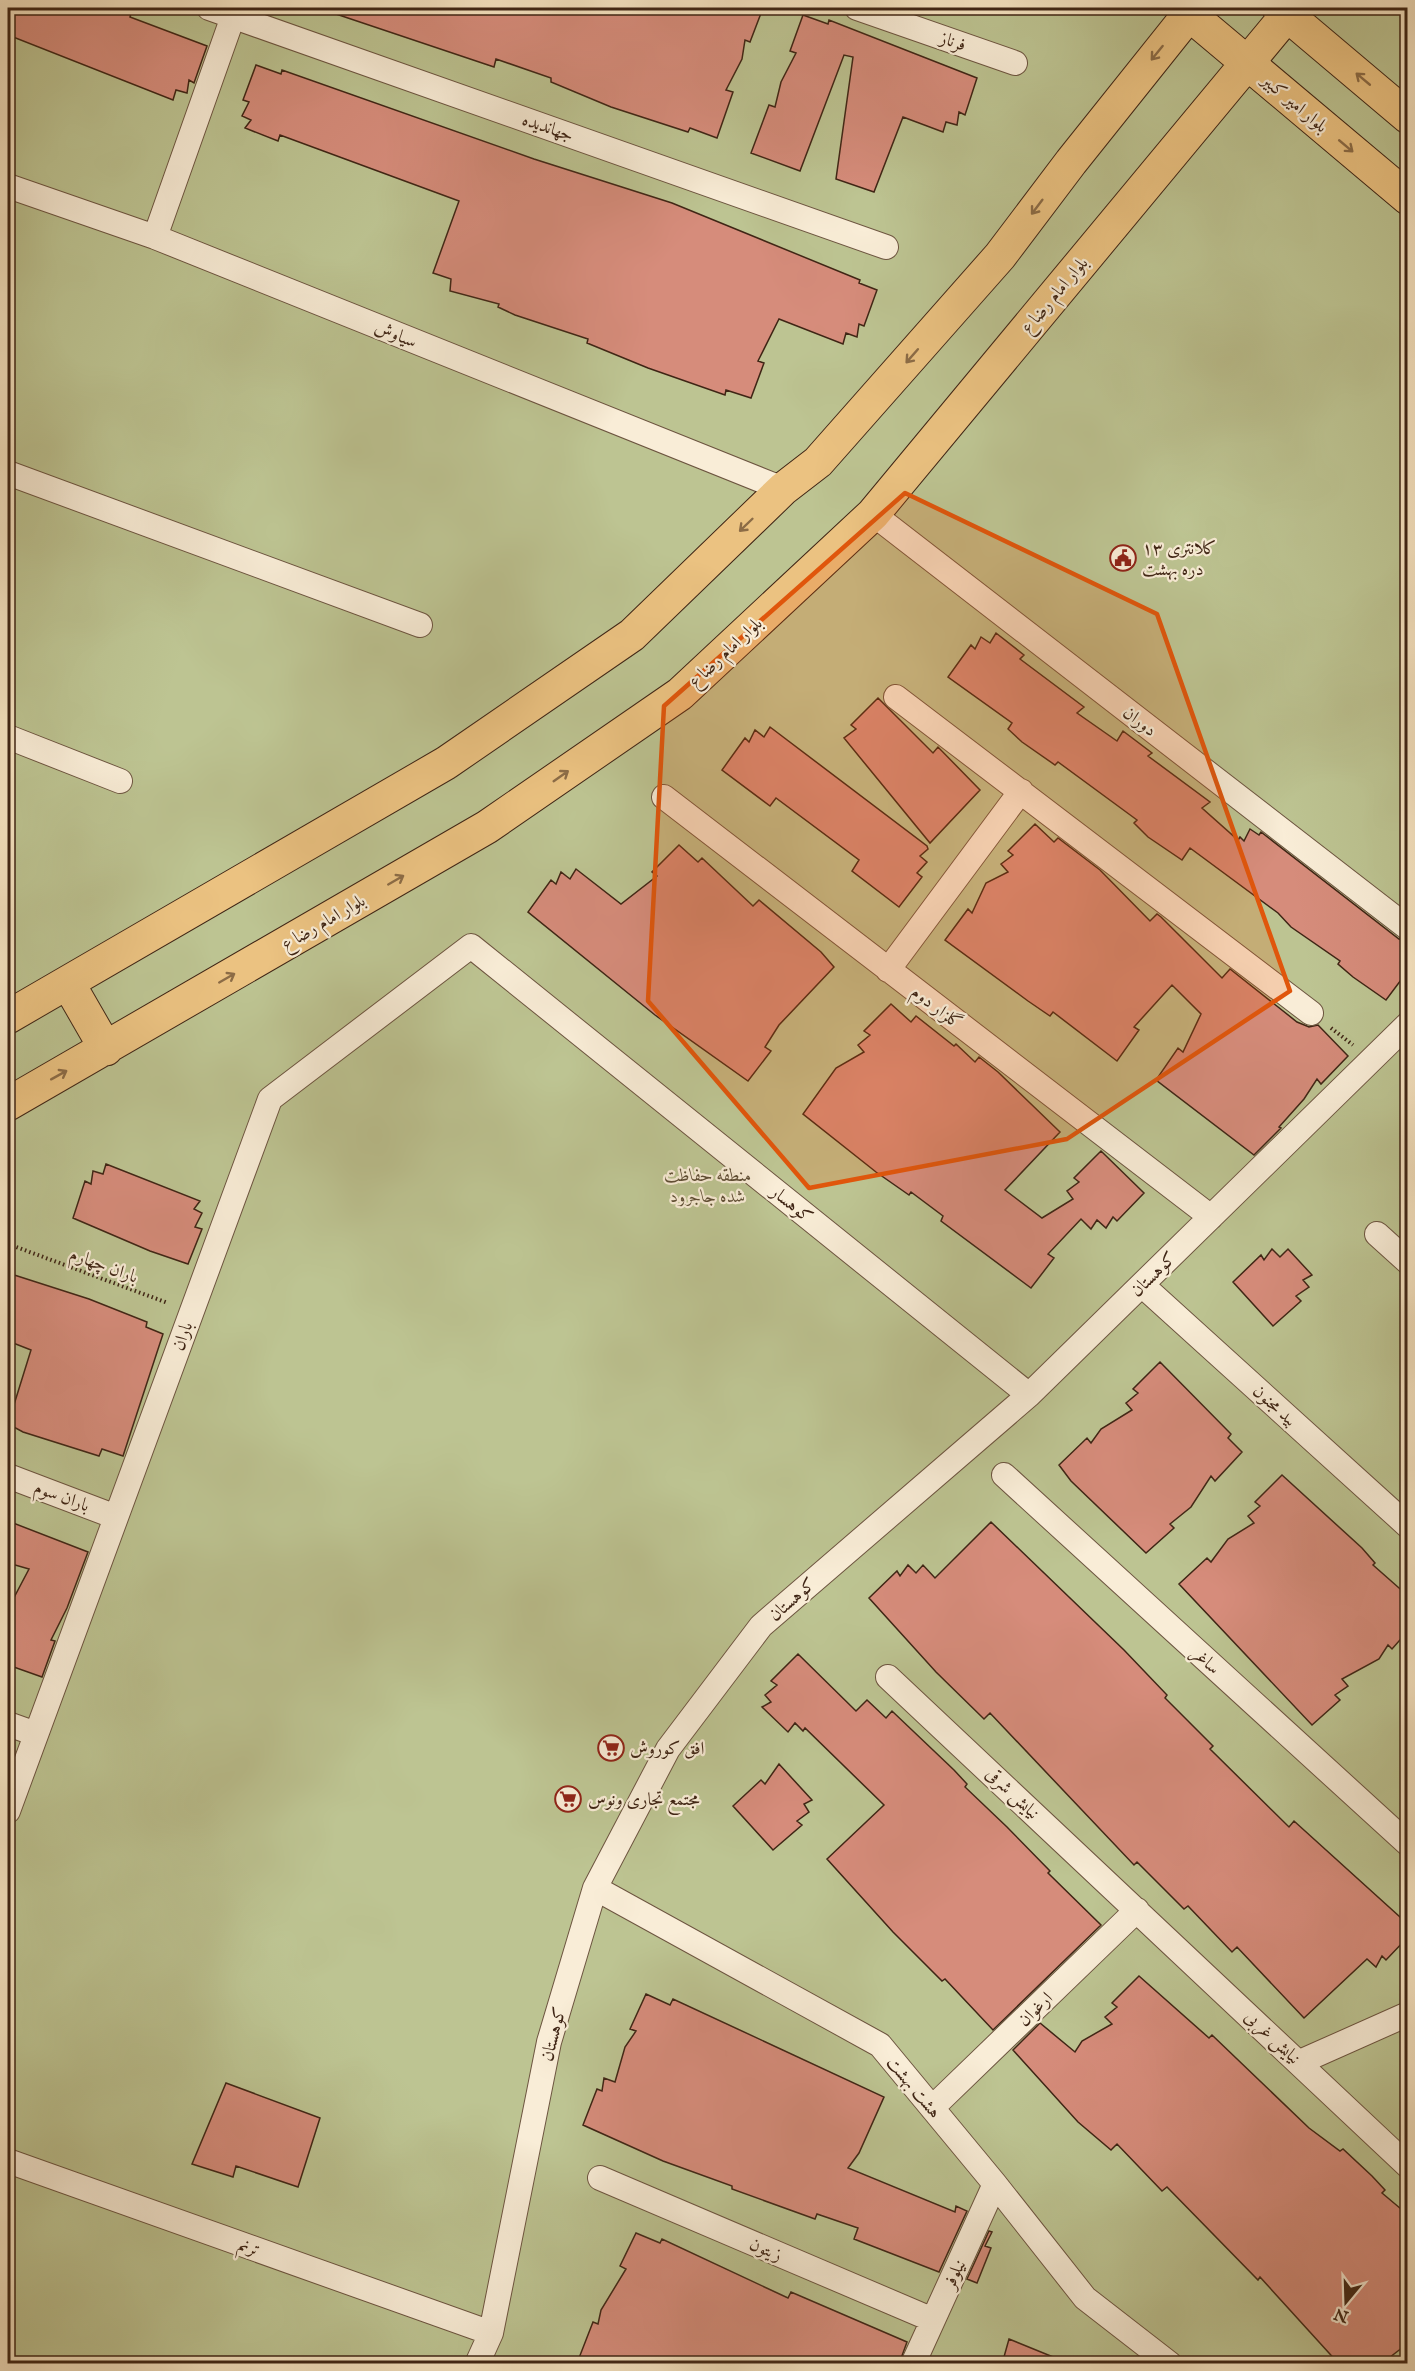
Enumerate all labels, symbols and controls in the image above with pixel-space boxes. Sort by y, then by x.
street label: فرناز [934,27,969,58]
one-way arrow [1151,45,1164,61]
street label: بلوار امیر کبیر [1255,68,1332,139]
one-way arrow [1356,72,1371,86]
street label: جهاندیده [519,109,576,148]
one-way arrow [1338,139,1353,153]
one-way arrow [1031,198,1043,214]
street label: بلوار امام رضا ع [1016,253,1096,341]
street label: سیاوش [371,317,420,354]
one-way arrow [905,348,919,363]
one-way arrow [739,517,754,532]
place label: کلانتری ۱۳ دره بهشت [1142,538,1217,582]
public building icon: کلانتری ۱۳ دره بهشت [1108,543,1138,573]
street label: بلوار امام رضا ع [684,613,770,696]
street label: دوران [1118,702,1161,743]
one-way arrow [552,770,568,782]
one-way arrow [387,874,404,886]
street label: بلوار امام رضا ع [278,890,371,959]
one-way arrow [218,972,236,983]
street label: گلزار دوم [904,981,967,1037]
one-way arrow [50,1069,67,1081]
park label: منطقه حفاظت شده جاجرود [664,1165,752,1209]
street label: کوهسار [764,1180,817,1229]
street label: باران چهارم [65,1243,141,1292]
street label: کوهستان [1126,1248,1182,1303]
street label: باران [168,1319,199,1354]
street label: بید مجنون [1247,1380,1301,1432]
street label: باران سوم [30,1477,92,1521]
street label: کوهستان [765,1573,821,1627]
street label: ساغر [1186,1642,1224,1680]
supermarket icon: افق کوروش [596,1733,626,1763]
place label: افق کوروش [630,1738,704,1761]
street label: نیایش شرقی [980,1763,1044,1825]
supermarket icon: مجتمع تجاری ونوس [553,1784,583,1814]
place label: مجتمع تجاری ونوس [588,1789,700,1815]
street label: ارغوان [1014,1988,1059,2032]
street label: کوهستان [536,2005,573,2064]
street label: نیایش غربی [1239,2006,1305,2070]
street label: هشت بهشت [880,2052,945,2124]
street label: زیتون [745,2233,785,2268]
street label: ترنم [233,2234,263,2266]
street label: نیلوفر [938,2256,972,2295]
north arrow [1316,2272,1376,2332]
text: N [1332,2303,1353,2326]

